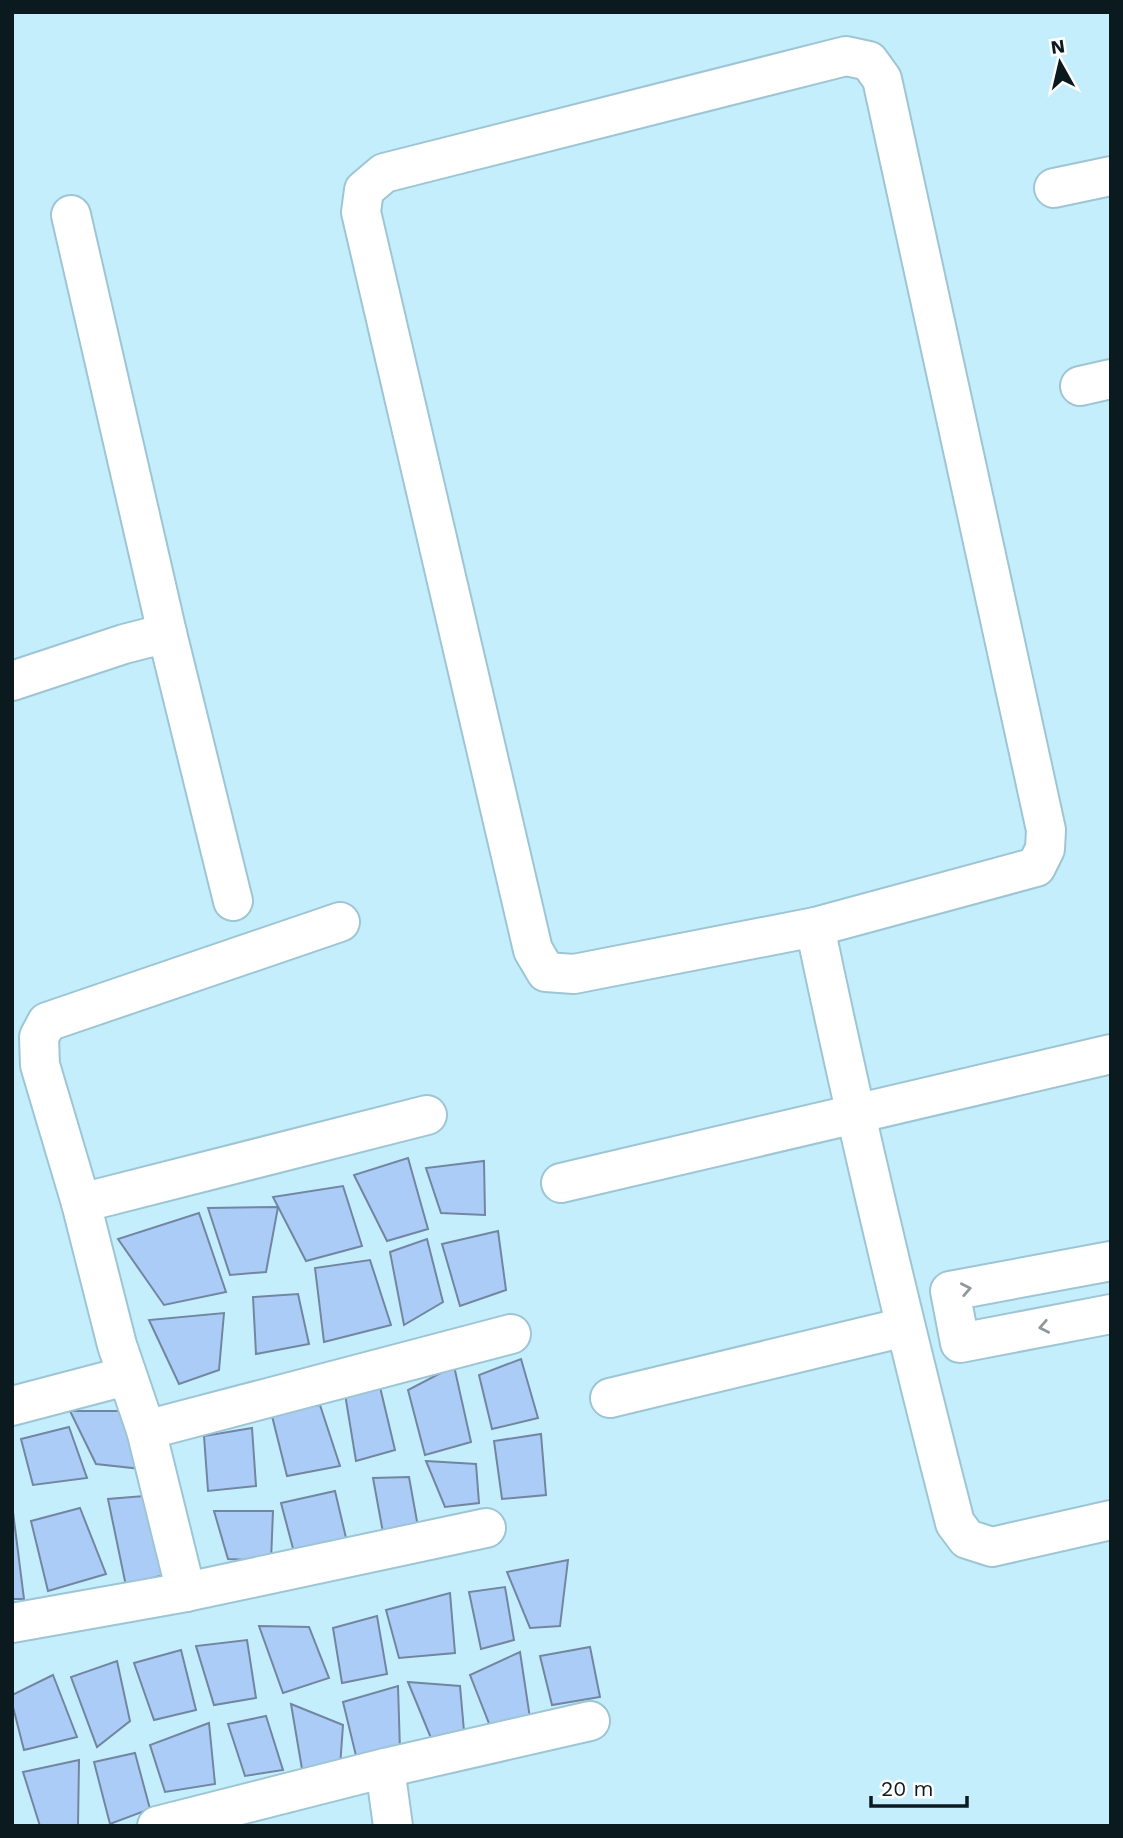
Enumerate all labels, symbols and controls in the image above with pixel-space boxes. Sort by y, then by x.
north arrow [1025,28,1095,98]
text: N [1049,34,1066,59]
one-way arrow [960,1282,972,1297]
one-way arrow [1038,1319,1050,1334]
scale bar [871,1764,967,1808]
text: 20 m [881,1776,933,1801]

